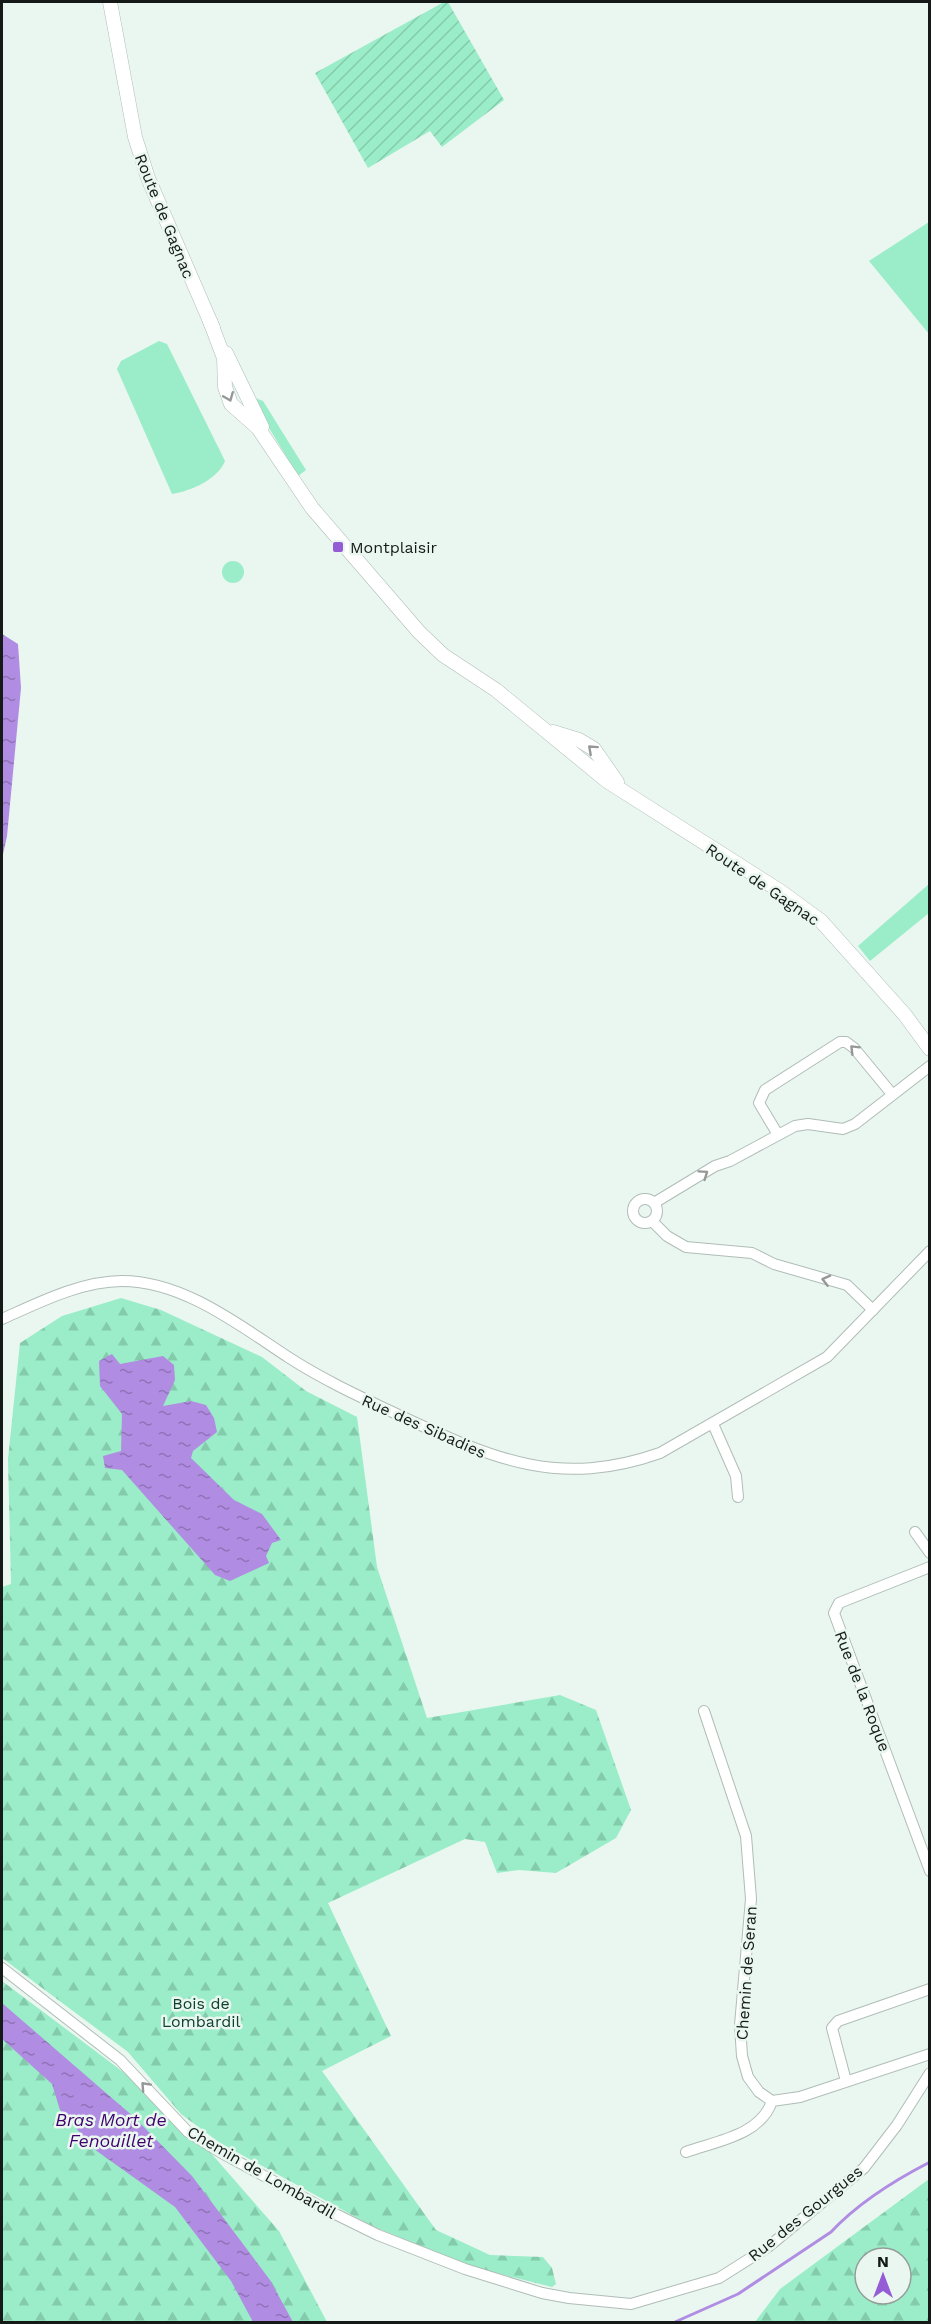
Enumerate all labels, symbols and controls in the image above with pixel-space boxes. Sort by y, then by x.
street label: Route de Gagnac [131,151,198,281]
one-way arrow [222,391,234,402]
place label: Montplaisir [350,538,438,557]
marker: Montplaisir [331,540,345,554]
one-way arrow [589,745,599,756]
street label: Route de Gagnac [702,839,823,930]
one-way arrow [850,1046,861,1056]
one-way arrow [697,1170,708,1181]
one-way arrow [821,1274,831,1287]
street label: Rue des Sibadies [359,1391,489,1462]
street label: Rue de la Roque [831,1628,894,1754]
street label: Chemin de Seran [732,1905,761,2041]
park label: Bois de Lombardil [162,1994,240,2031]
one-way arrow [141,2083,152,2093]
water label: Bras Mort de Fenouillet [55,2109,167,2151]
street label: Chemin de Lombardil [184,2122,340,2223]
street label: Rue des Gourgues [744,2162,866,2265]
north arrow [853,2246,913,2306]
text: N [877,2252,889,2271]

